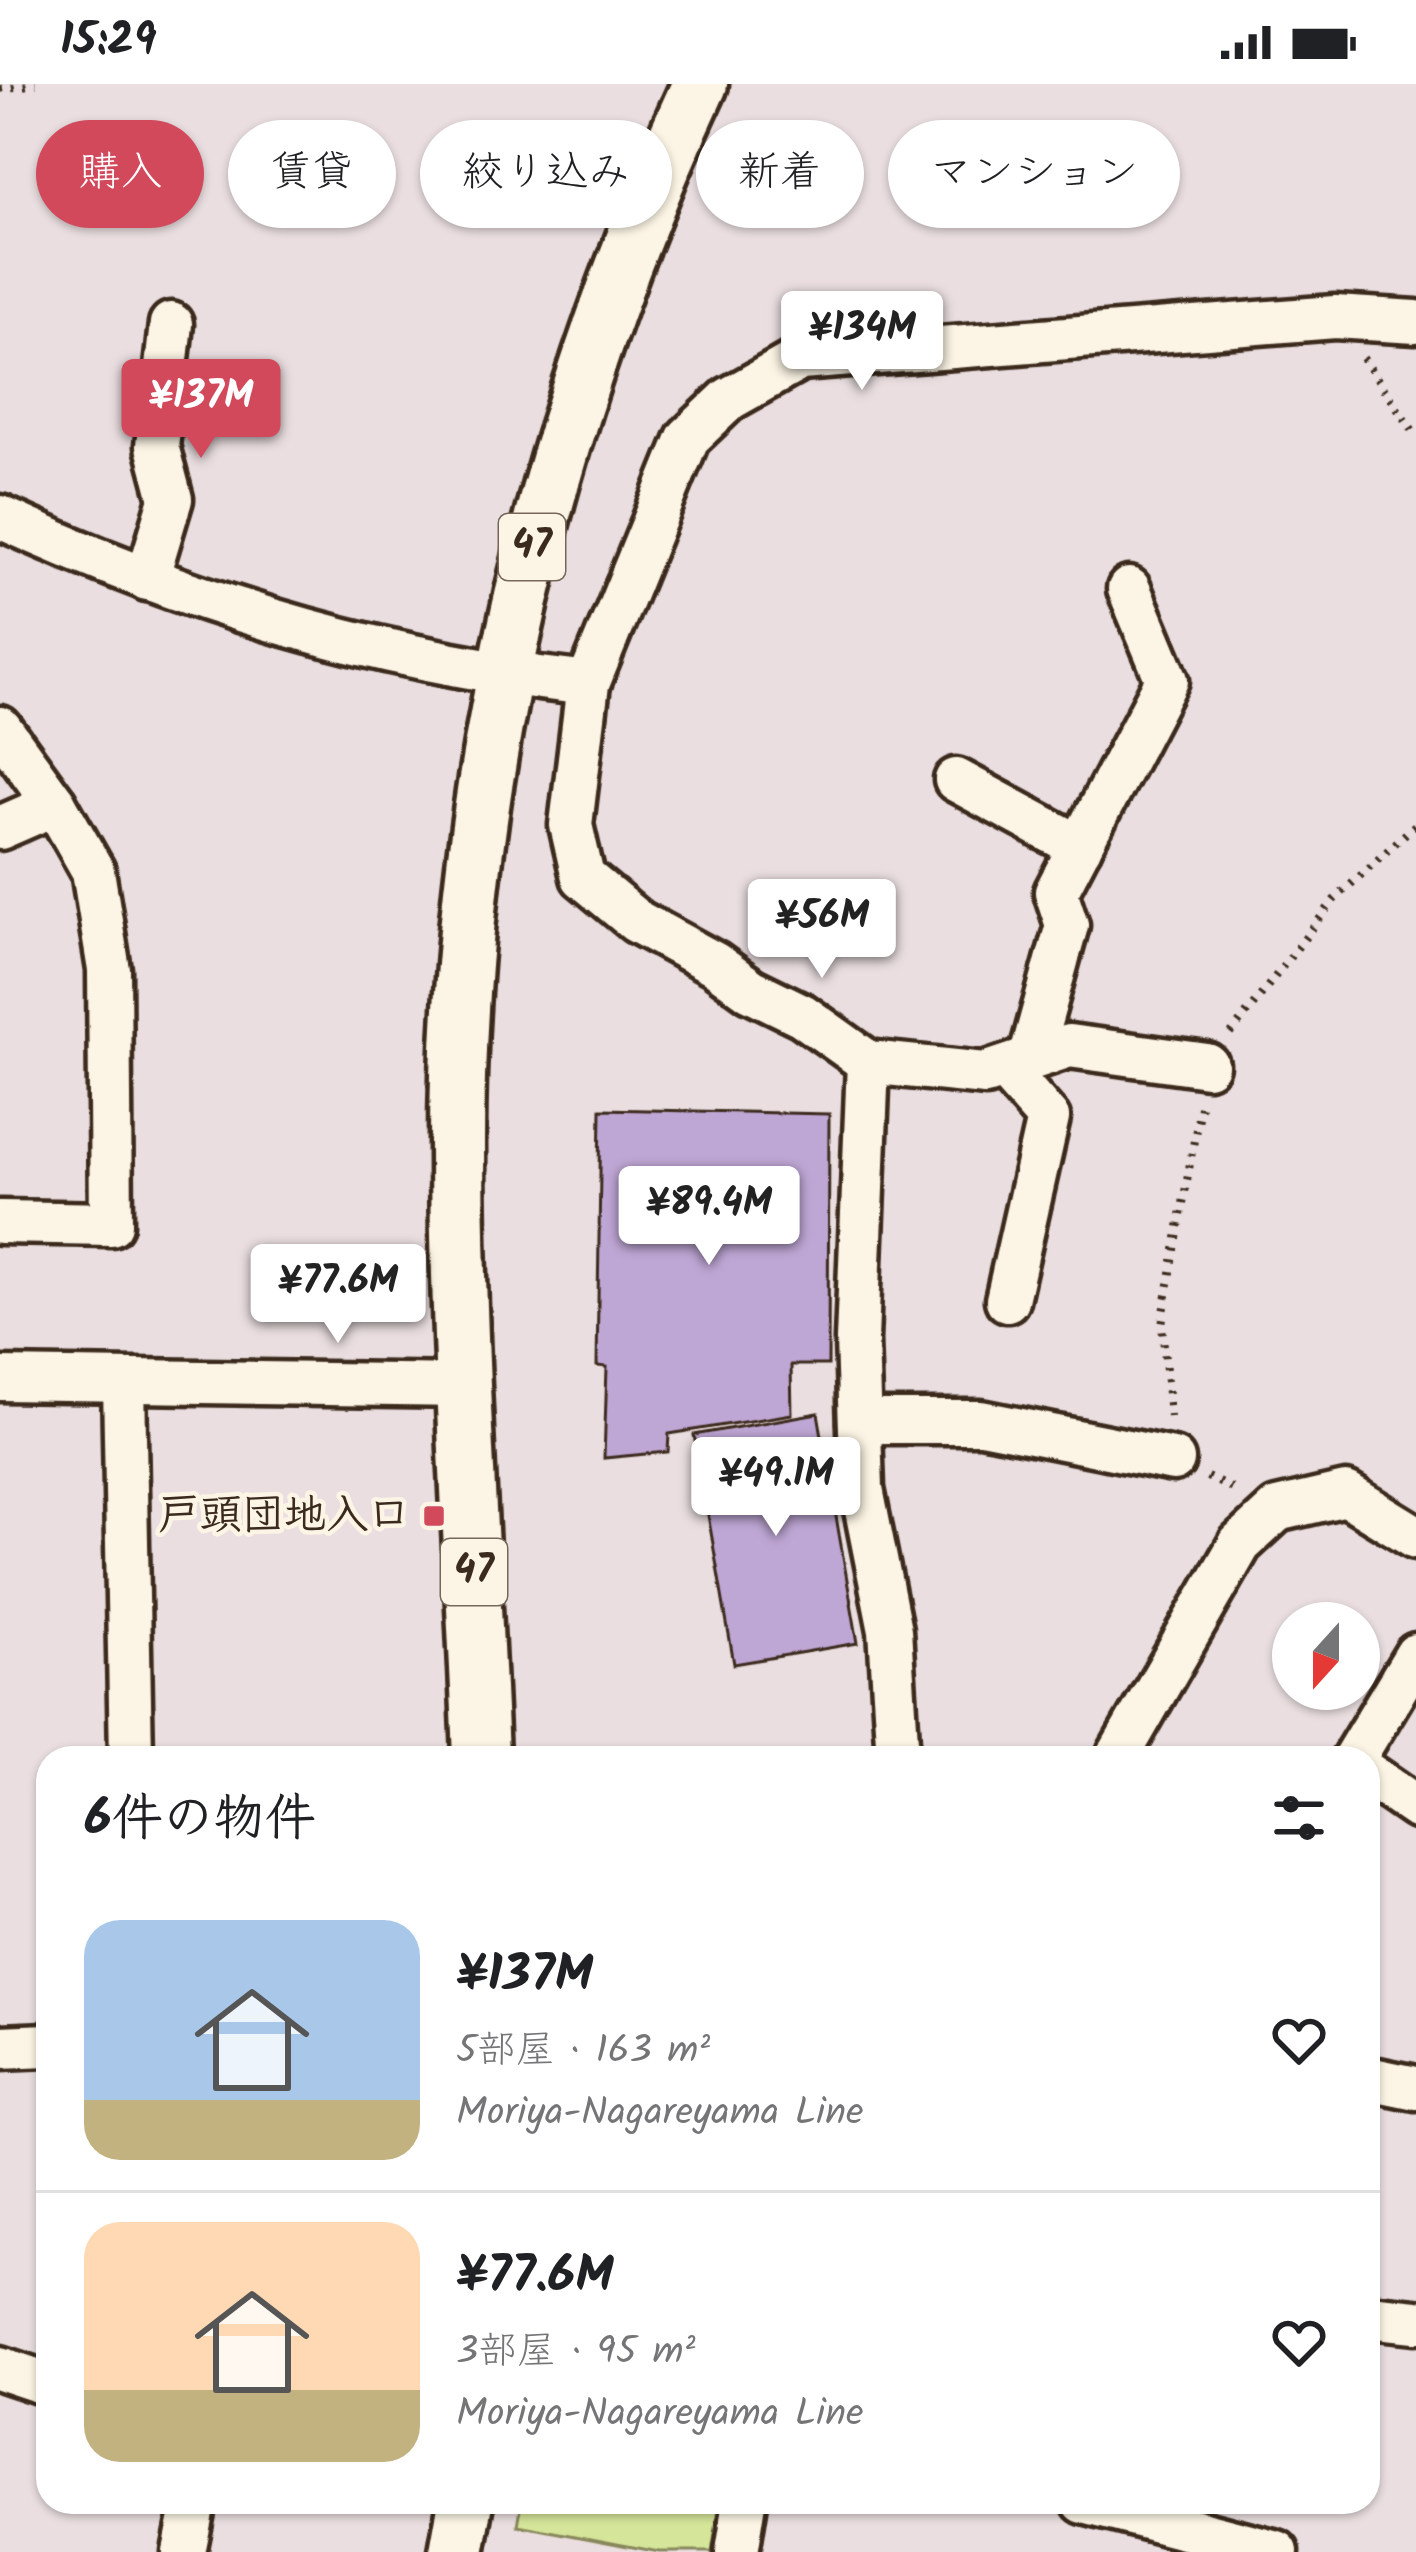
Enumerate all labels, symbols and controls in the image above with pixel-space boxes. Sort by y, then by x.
text: 15:29 [60,6,156,78]
chip: 購入 [36,120,204,228]
chip: 賃貸 [228,120,396,228]
chip: 絞り込み [420,120,672,228]
chip: 新着 [696,120,864,228]
chip: マンション [888,120,1180,228]
pin: ¥134M [778,291,946,393]
text: ¥134M [808,299,916,361]
pin: ¥137M [117,359,285,461]
text: ¥137M [149,367,254,429]
road number: 47 [499,514,565,580]
pin: ¥56M [751,879,893,981]
text: ¥56M [775,887,869,949]
pin: ¥89.4M [611,1166,807,1268]
text: ¥89.4M [646,1174,772,1236]
pin: ¥77.6M [240,1244,436,1346]
text: ¥77.6M [278,1252,398,1314]
pin: ¥49.1M [678,1437,874,1539]
text: ¥49.1M [718,1445,834,1507]
place label: 戸頭団地入口 [158,1483,410,1550]
marker: 戸頭団地入口 [421,1503,447,1529]
road number: 47 [441,1539,507,1605]
north arrow [1272,1602,1380,1710]
map controls [1272,1602,1380,1710]
text: 6件の物件 [84,1780,316,1861]
icon: filters [1266,1785,1332,1851]
text: ¥137M [456,1936,593,2017]
icon: home [180,1968,324,2112]
icon: heart [1266,2007,1332,2073]
text: 5部屋 · 163 m² [456,2021,710,2083]
text: Moriya-Nagareyama Line [456,2083,864,2145]
text: ¥77.6M [456,2237,614,2318]
icon: home [180,2270,324,2414]
icon: heart [1266,2309,1332,2375]
text: 3部屋 · 95 m² [456,2322,695,2384]
text: Moriya-Nagareyama Line [456,2384,864,2446]

